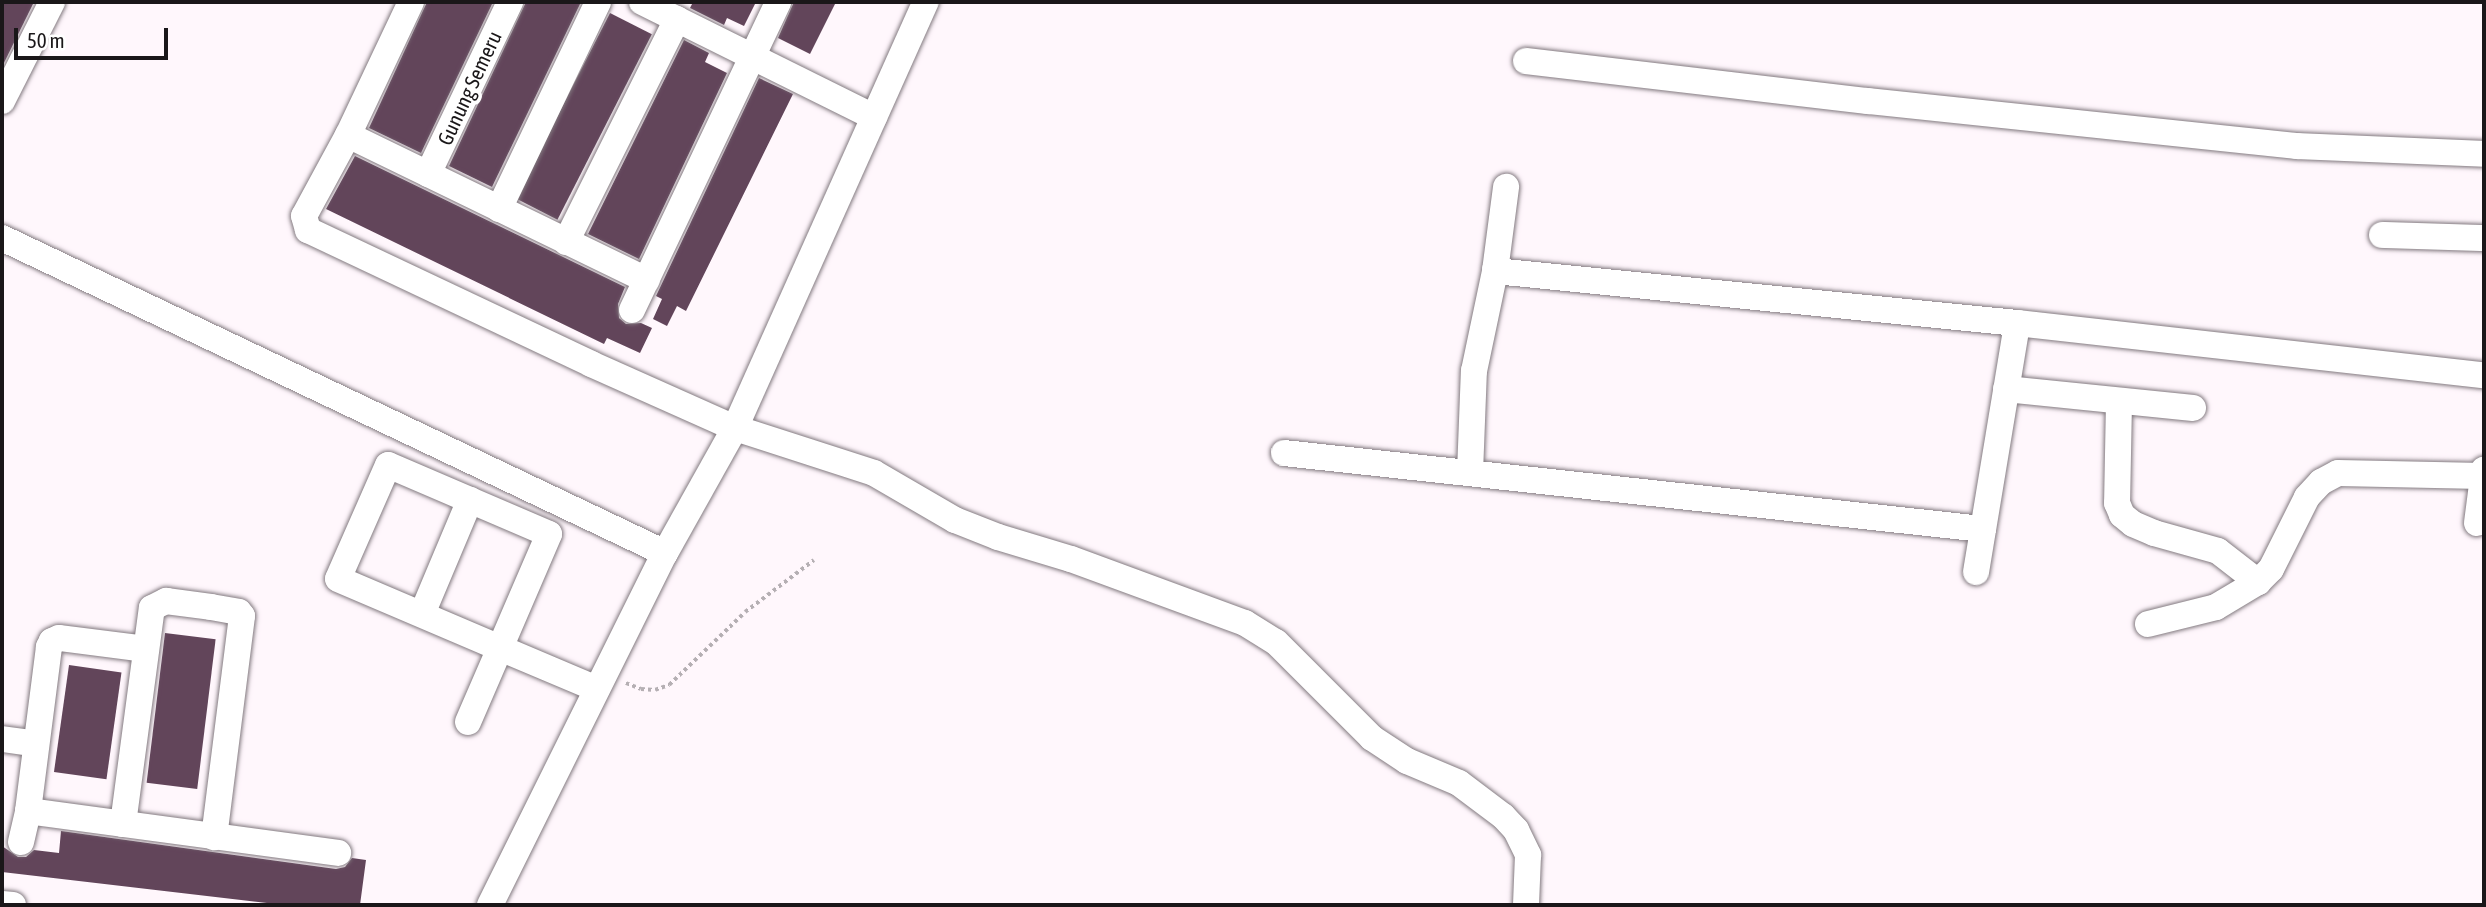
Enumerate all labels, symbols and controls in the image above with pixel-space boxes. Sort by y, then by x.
scale bar [18,14,172,58]
street label: Gunung Semeru [432,27,506,149]
text: 50 m [27,28,65,52]

